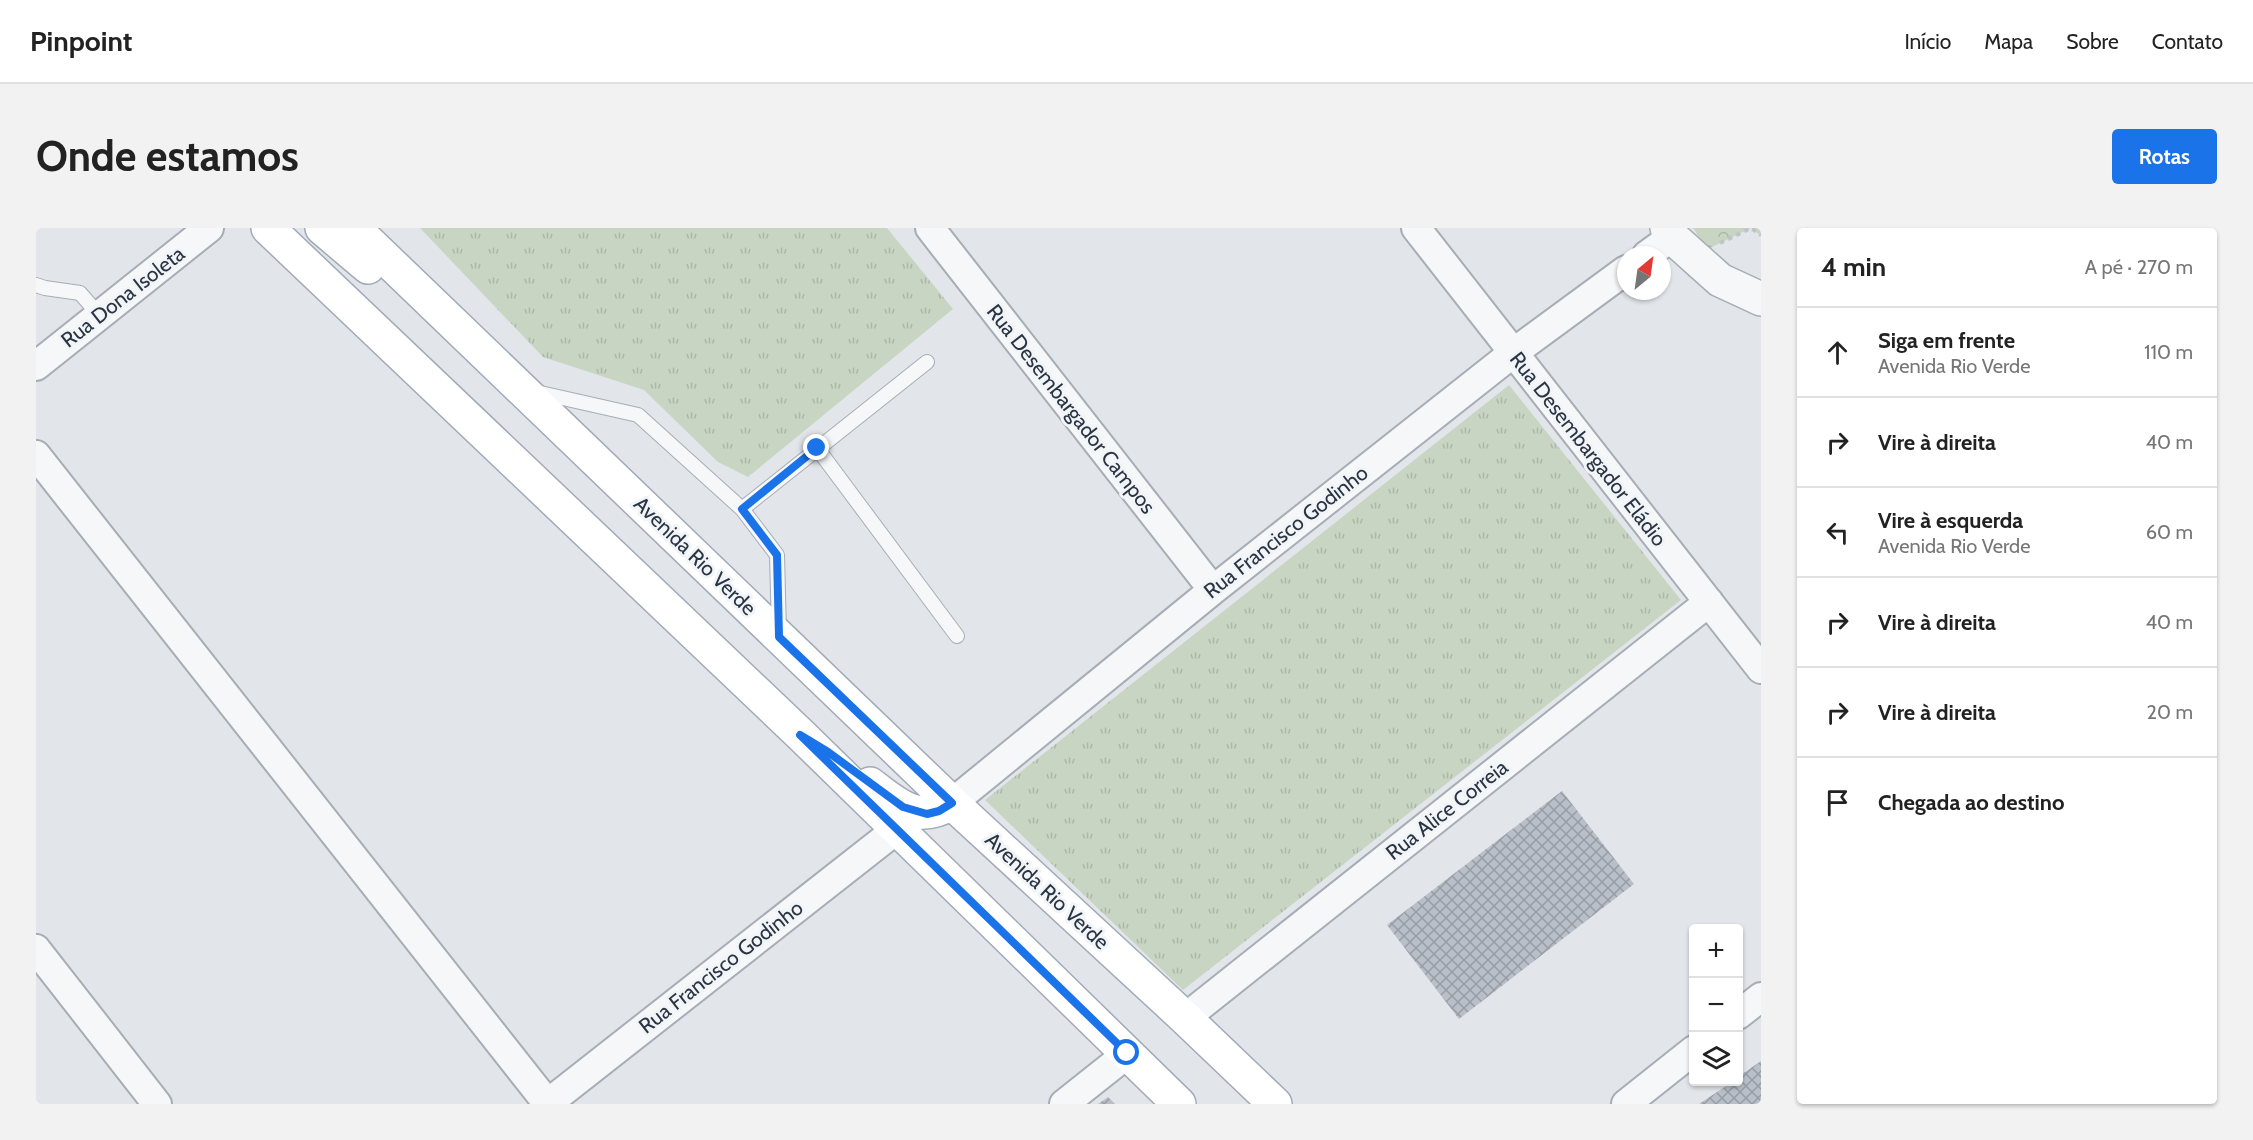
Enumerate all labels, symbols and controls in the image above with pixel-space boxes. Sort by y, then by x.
text: Pinpoint [30,24,132,58]
text: Início [1904,29,1951,54]
text: Mapa [1984,29,2033,54]
text: Sobre [2066,29,2119,54]
text: Contato [2152,29,2223,54]
button: Rotas [2112,129,2217,184]
text: Onde estamos [36,130,299,182]
street label: Rua Dona Isoleta [56,241,189,353]
north arrow [1617,246,1671,300]
text: 4 min [1821,251,1886,283]
text: A pé · 270 m [2085,255,2193,279]
street label: Rua Desembargador Campos [982,299,1161,519]
text: Siga em frente [1878,327,2015,354]
icon: ahead [1821,336,1854,369]
text: 110 m [2144,340,2193,364]
street label: Rua Desembargador Eládio [1505,347,1672,551]
text: Avenida Rio Verde [1878,354,2030,378]
icon: right [1821,426,1854,459]
text: Vire à direita [1878,429,1996,456]
text: 40 m [2145,430,2193,454]
route end [803,434,829,460]
street label: Rua Francisco Godinho [1199,460,1373,603]
street label: Avenida Rio Verde [629,491,762,620]
text: Vire à esquerda [1878,507,2023,534]
icon: left [1821,516,1854,549]
text: 60 m [2146,520,2193,544]
text: Avenida Rio Verde [1878,534,2030,558]
icon: right [1821,606,1854,639]
text: Vire à direita [1878,609,1996,636]
text: 40 m [2145,610,2193,634]
icon: right [1821,696,1854,729]
text: Vire à direita [1878,699,1996,726]
text: 20 m [2147,700,2193,724]
street label: Rua Alice Correia [1381,754,1513,865]
icon: arrive [1821,786,1854,819]
text: Chegada ao destino [1878,789,2064,816]
street label: Avenida Rio Verde [980,827,1115,955]
street label: Rua Francisco Godinho [634,895,808,1038]
map controls [1689,924,1743,1086]
button: + [1689,924,1743,978]
button: − [1689,978,1743,1032]
button: layers [1689,1032,1743,1086]
route start [1113,1039,1139,1065]

